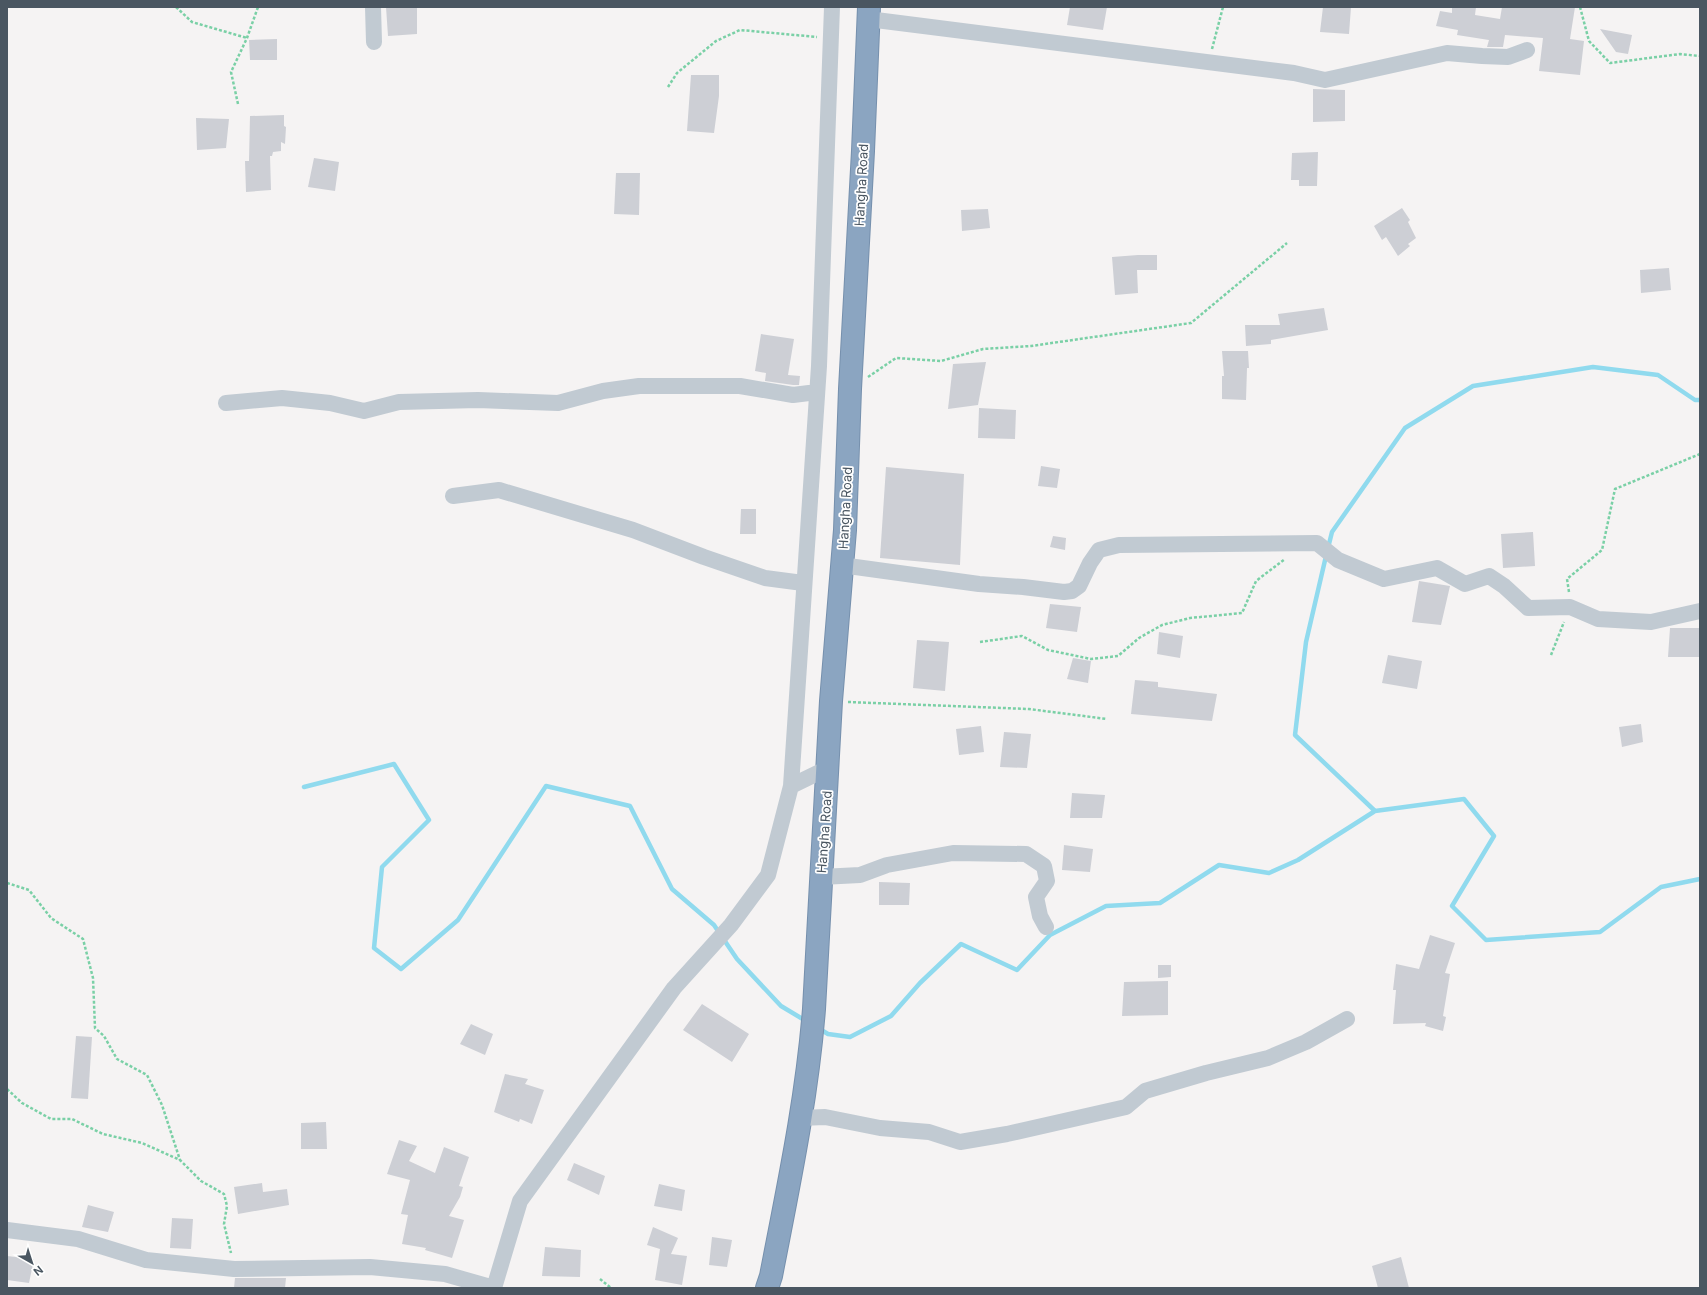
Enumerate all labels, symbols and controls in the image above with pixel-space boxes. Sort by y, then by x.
street label: Hangha Road [851,143,871,227]
street label: Hangha Road [835,466,855,550]
street label: Hangha Road [813,790,835,874]
north arrow [12,1243,52,1283]
text: N [31,1263,46,1279]

